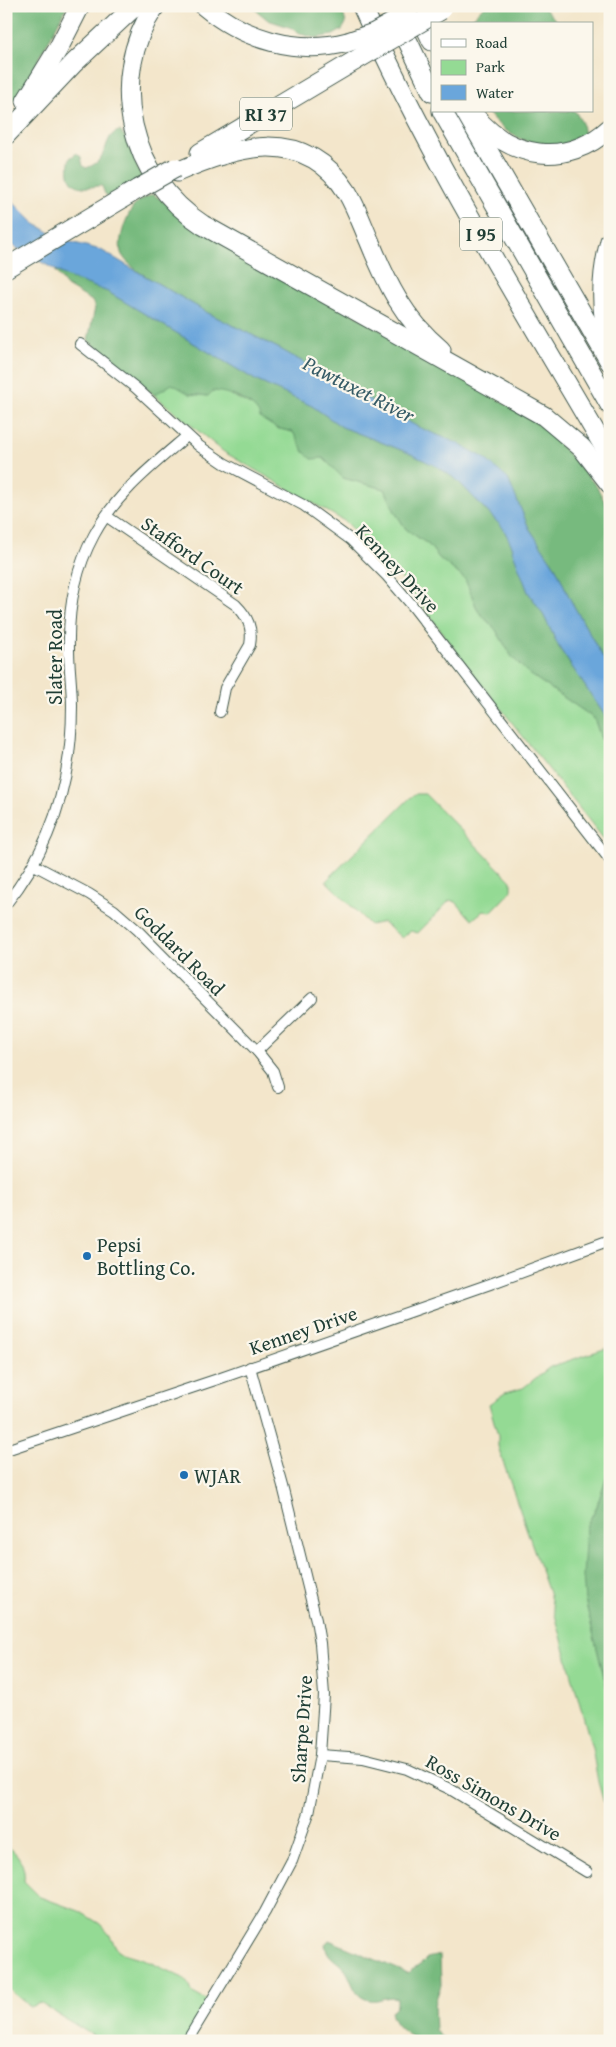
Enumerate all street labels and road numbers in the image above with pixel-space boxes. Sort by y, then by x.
road number: RI 37 [240,98,292,130]
road number: I 95 [460,218,502,250]
street label: Stafford Court [136,509,250,601]
street label: Kenney Drive [349,517,447,619]
street label: Slater Road [40,609,69,705]
street label: Goddard Road [128,898,232,1002]
street label: Kenney Drive [245,1298,361,1362]
street label: Sharpe Drive [283,1674,319,1784]
street label: Ross Simons Drive [421,1746,567,1848]

